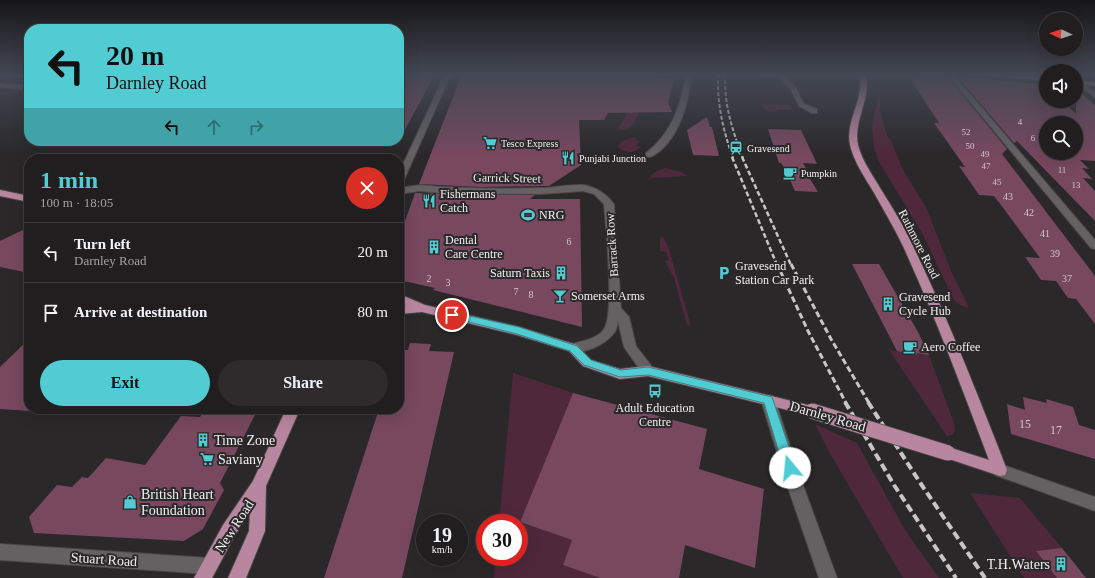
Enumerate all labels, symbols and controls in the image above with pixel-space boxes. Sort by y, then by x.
north arrow [1039,12,1083,56]
map controls [1039,12,1083,160]
icon: left [40,40,92,92]
text: 20 m [106,40,164,71]
button: sound [1039,64,1083,108]
text: Darnley Road [106,73,206,93]
icon: left [161,116,183,138]
icon: ahead [203,116,225,138]
icon: right [245,116,267,138]
button: search [1039,116,1083,160]
house number: 4 [1018,117,1023,127]
house number: 52 [962,127,971,137]
house number: 6 [1031,133,1036,143]
supermarket icon: Tesco Express [482,135,498,151]
place label: Tesco Express [501,138,558,149]
station icon: Gravesend [728,140,744,156]
house number: 50 [966,141,975,151]
place label: Gravesend [747,143,790,154]
house number: 49 [981,149,990,159]
restaurant icon: Punjabi Junction [560,150,576,166]
place label: Punjabi Junction [579,153,646,164]
house number: 47 [982,161,991,171]
cafe icon: Pumpkin [782,165,798,181]
house number: 11 [1058,165,1066,175]
text: 1 min [40,167,98,193]
button: close [346,167,388,209]
place label: Pumpkin [801,168,837,179]
street label: Garrick Street [473,170,542,186]
house number: 45 [993,177,1002,187]
house number: 13 [1072,180,1081,190]
place label: Fishermans Catch [440,187,496,215]
house number: 43 [1003,191,1013,202]
restaurant icon: Fishermans Catch [421,193,437,209]
text: 100 m · 18:05 [40,195,113,210]
sports icon: NRG [520,207,536,223]
street label: Rathmore Road [896,207,942,281]
house number: 42 [1024,207,1034,218]
place label: NRG [539,208,565,222]
street label: Barrack Row [603,212,621,277]
house number: 41 [1040,228,1050,239]
place label: Dental Care Centre [445,233,503,261]
text: Turn left [74,236,131,252]
house number: 6 [567,236,572,247]
building icon: Dental Care Centre [426,239,442,255]
icon: left [40,242,62,264]
text: 20 m [358,244,388,260]
house number: 39 [1050,248,1060,259]
text: Darnley Road [74,253,147,268]
place label: Gravesend Station Car Park [735,259,814,287]
building icon: Saturn Taxis [553,265,569,281]
parking icon: Gravesend Station Car Park [716,265,732,281]
place label: Saturn Taxis [490,266,550,280]
house number: 2 [427,273,432,284]
house number: 37 [1062,273,1072,284]
house number: 3 [446,277,451,288]
house number: 7 [514,286,519,297]
bar icon: Somerset Arms [552,288,568,304]
house number: 8 [529,289,534,300]
place label: Somerset Arms [571,289,645,303]
place label: Gravesend Cycle Hub [899,290,951,318]
building icon: Gravesend Cycle Hub [880,296,896,312]
pin [435,298,469,332]
icon: arrive [40,302,62,324]
text: Arrive at destination [74,304,207,320]
text: 80 m [358,304,388,320]
icon: arrive [441,304,463,326]
cafe icon: Aero Coffee [902,339,918,355]
place label: Aero Coffee [921,340,980,354]
button: Exit [40,360,210,406]
button: Share [218,360,388,406]
bus stop icon: Adult Education Centre [647,383,663,399]
street label: Darnley Road [788,398,867,434]
place label: Adult Education Centre [616,401,694,429]
house number: 15 [1019,417,1031,431]
house number: 17 [1050,423,1062,437]
building icon: Time Zone [195,432,211,448]
place label: Time Zone [214,433,275,448]
position arrow [769,447,811,489]
supermarket icon: Saviany [199,451,215,467]
place label: Saviany [218,452,263,467]
place label: British Heart Foundation [141,487,214,518]
shop icon: British Heart Foundation [122,494,138,510]
street label: New Road [212,497,257,555]
speed limit sign: 30 [476,514,528,566]
text: 19 [432,524,452,546]
text: km/h [432,544,452,555]
street label: Stuart Road [70,550,138,569]
building icon: T.H.Waters [1053,556,1069,572]
place label: T.H.Waters [987,557,1050,572]

